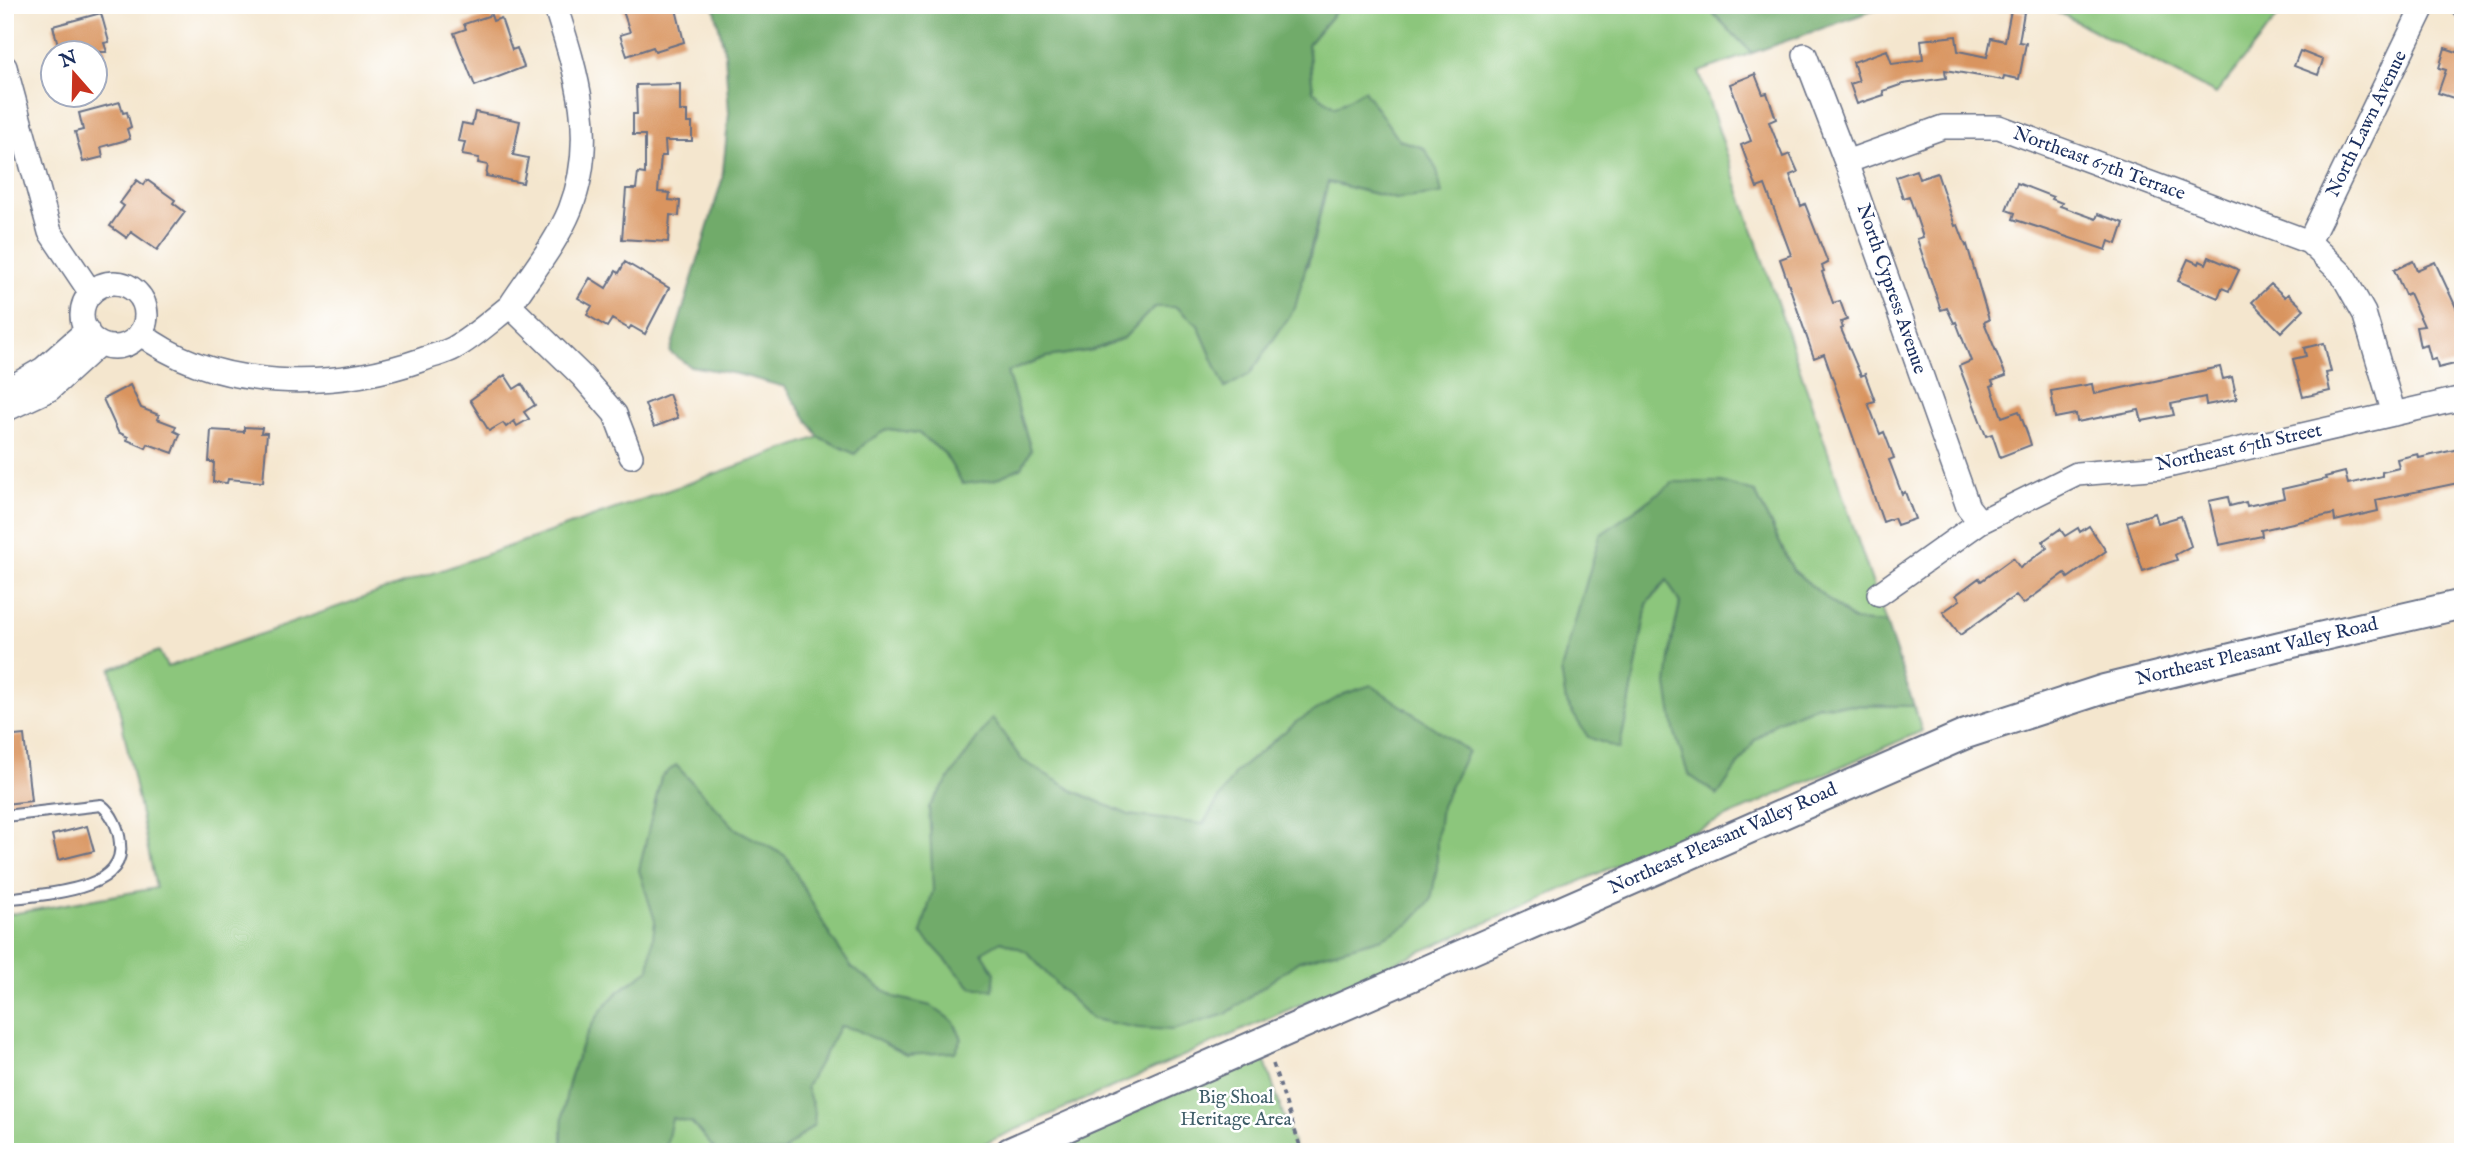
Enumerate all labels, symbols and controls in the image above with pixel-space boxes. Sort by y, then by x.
north arrow [38,38,108,108]
text: N [56,46,81,74]
street label: North Lawn Avenue [2321,47,2413,201]
street label: Northeast 67th Terrace [2010,122,2189,206]
street label: North Cypress Avenue [1851,201,1931,377]
street label: Northeast 67th Street [2154,419,2325,477]
street label: Northeast Pleasant Valley Road [2134,612,2381,692]
street label: Northeast Pleasant Valley Road [1605,777,1842,900]
park label: Big Shoal Heritage Area [1180,1086,1293,1132]

